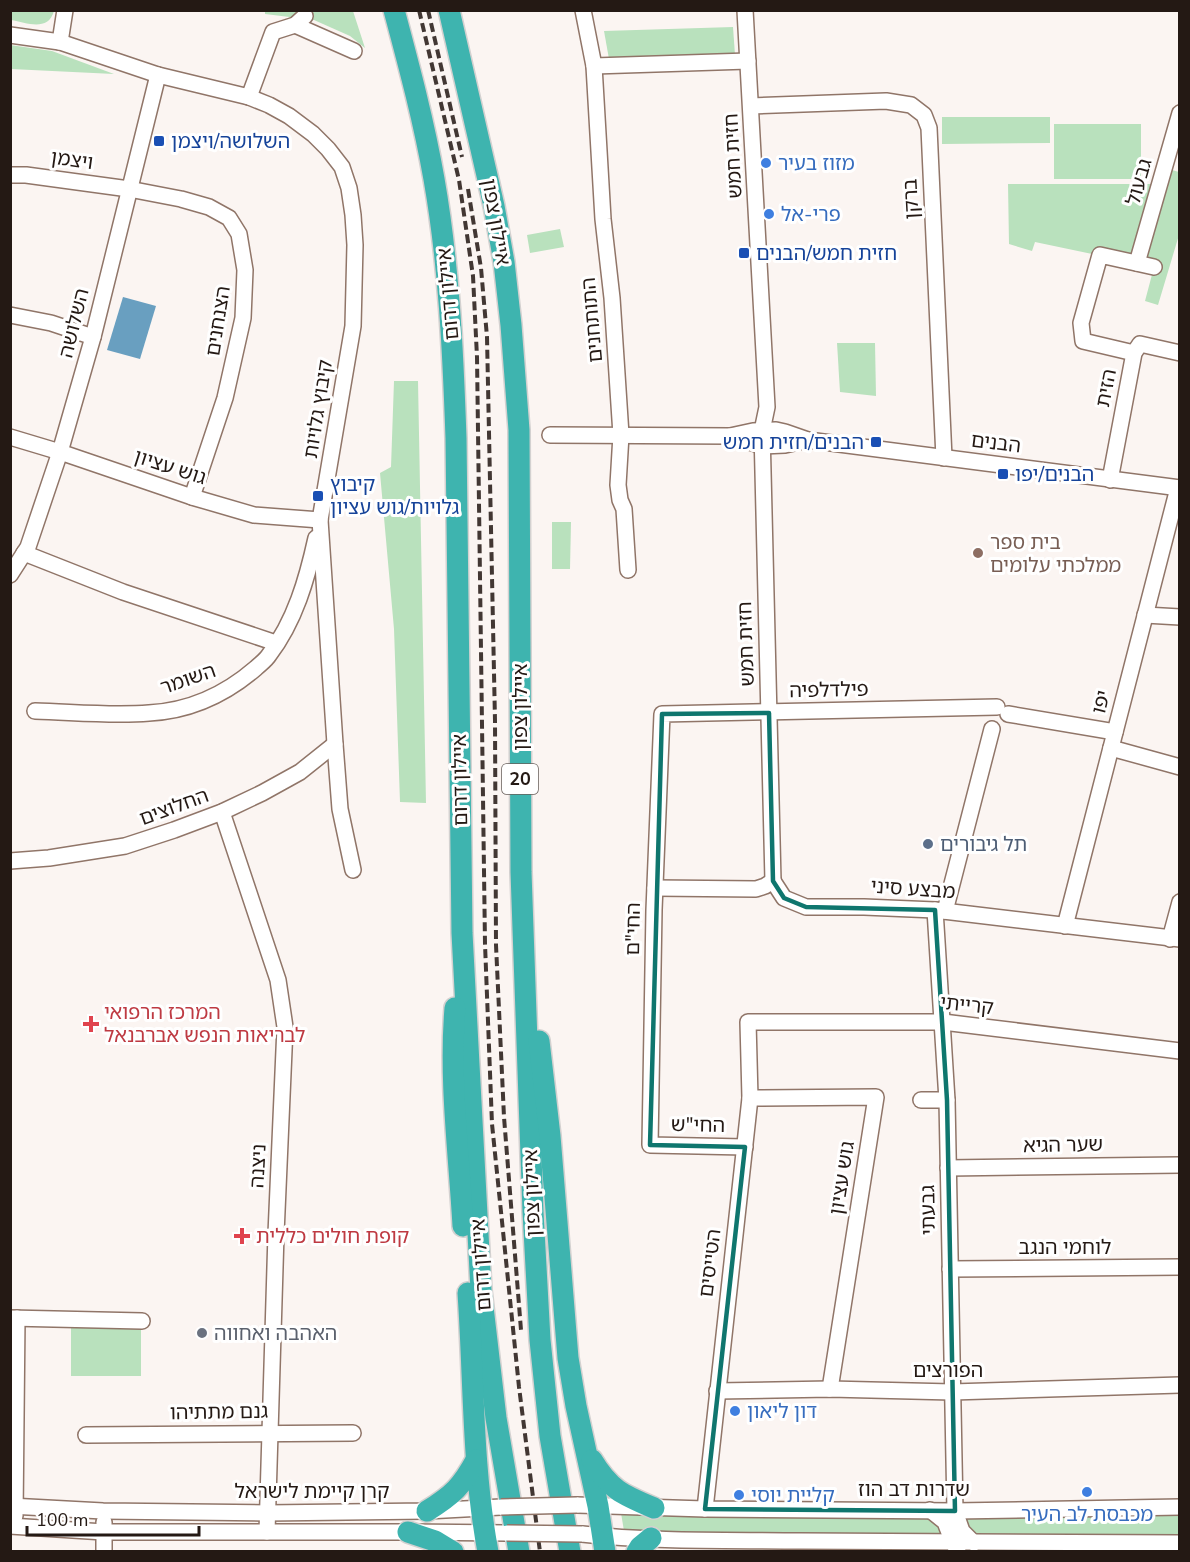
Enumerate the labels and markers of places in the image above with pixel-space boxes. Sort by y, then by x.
place label: השלושה/ויצמן [171,128,290,155]
marker: השלושה/ויצמן [152,134,166,148]
place label: מזוז בעיר [778,150,855,177]
marker: מזוז בעיר [759,156,773,170]
place label: פרי-אל [781,201,841,228]
marker: פרי-אל [762,207,776,221]
place label: חזית חמש/הבנים [756,240,897,267]
marker: חזית חמש/הבנים [737,246,751,260]
place label: הבנים/חזית חמש [723,429,864,456]
marker: הבנים/חזית חמש [869,435,883,449]
place label: הבנים/יפו [1015,461,1094,488]
marker: הבנים/יפו [996,467,1010,481]
place label: קיבוץ גלויות/גוש עציון [330,471,460,521]
marker: קיבוץ גלויות/גוש עציון [311,489,325,503]
place label: בית ספר ממלכתי עלומים [990,529,1121,579]
marker: בית ספר ממלכתי עלומים [971,546,985,560]
place label: תל גיבורים [940,831,1027,858]
marker: תל גיבורים [921,837,935,851]
place label: המרכז הרפואי לבריאות הנפש אברבנאל [104,999,305,1049]
marker: המרכז הרפואי לבריאות הנפש אברבנאל [82,1015,100,1033]
place label: קופת חולים כללית [256,1223,409,1250]
marker: קופת חולים כללית [233,1227,251,1245]
place label: האהבה ואחווה [214,1320,337,1347]
marker: האהבה ואחווה [195,1326,209,1340]
place label: דון ליאון [747,1398,817,1425]
marker: דון ליאון [728,1404,742,1418]
place label: קליית יוסי [751,1482,835,1509]
marker: מכבסת לב העיר [1080,1485,1094,1499]
marker: קליית יוסי [732,1488,746,1502]
place label: מכבסת לב העיר [1021,1501,1153,1528]

